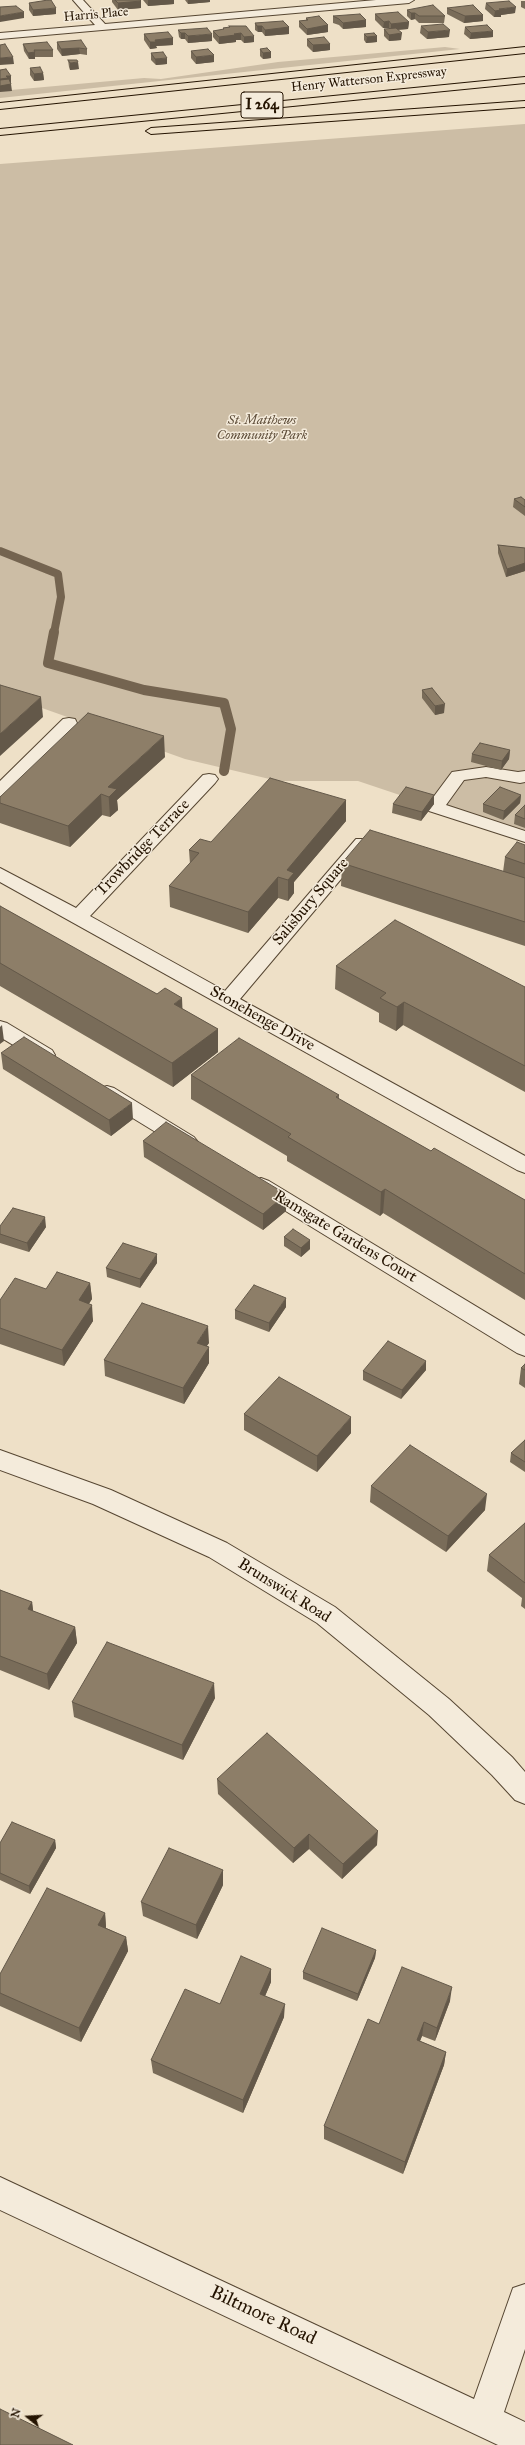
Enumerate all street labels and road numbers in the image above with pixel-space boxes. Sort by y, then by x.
street label: Harris Place [63,4,129,26]
street label: Henry Watterson Expressway [290,64,448,96]
road number: I 264 [241,92,283,118]
street label: Trowbridge Terrace [92,796,194,900]
street label: Salisbury Square [269,854,353,950]
street label: Stonehenge Drive [206,982,318,1056]
street label: Ramsgate Gardens Court [270,1187,420,1287]
street label: Brunswick Road [234,1555,334,1627]
street label: Biltmore Road [206,2281,320,2351]

